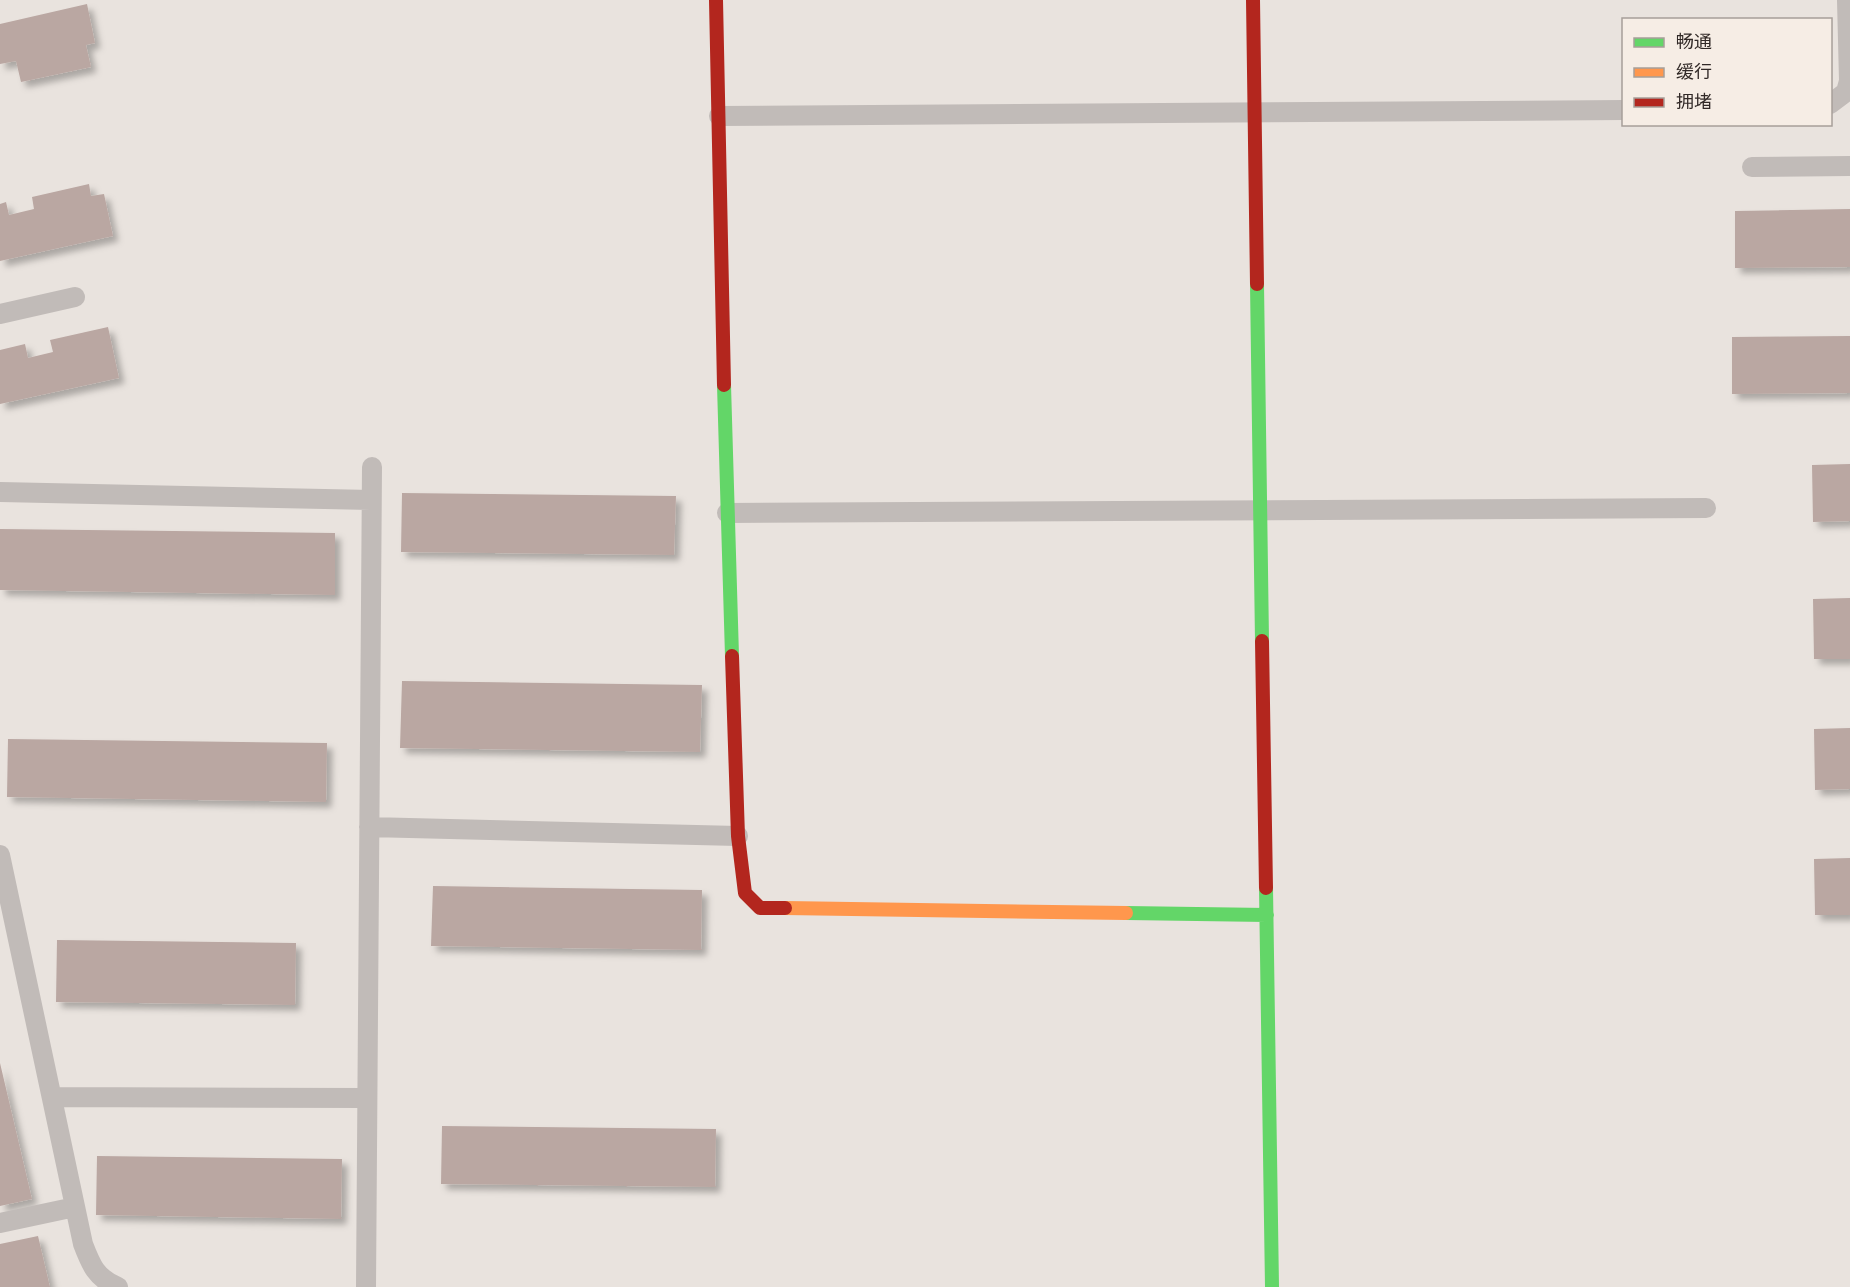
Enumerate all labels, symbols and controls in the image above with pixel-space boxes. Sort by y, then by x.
legend [1622,18,1832,126]
text: 畅通 [1676,31,1712,53]
text: 缓行 [1676,61,1712,83]
text: 拥堵 [1676,91,1712,113]

